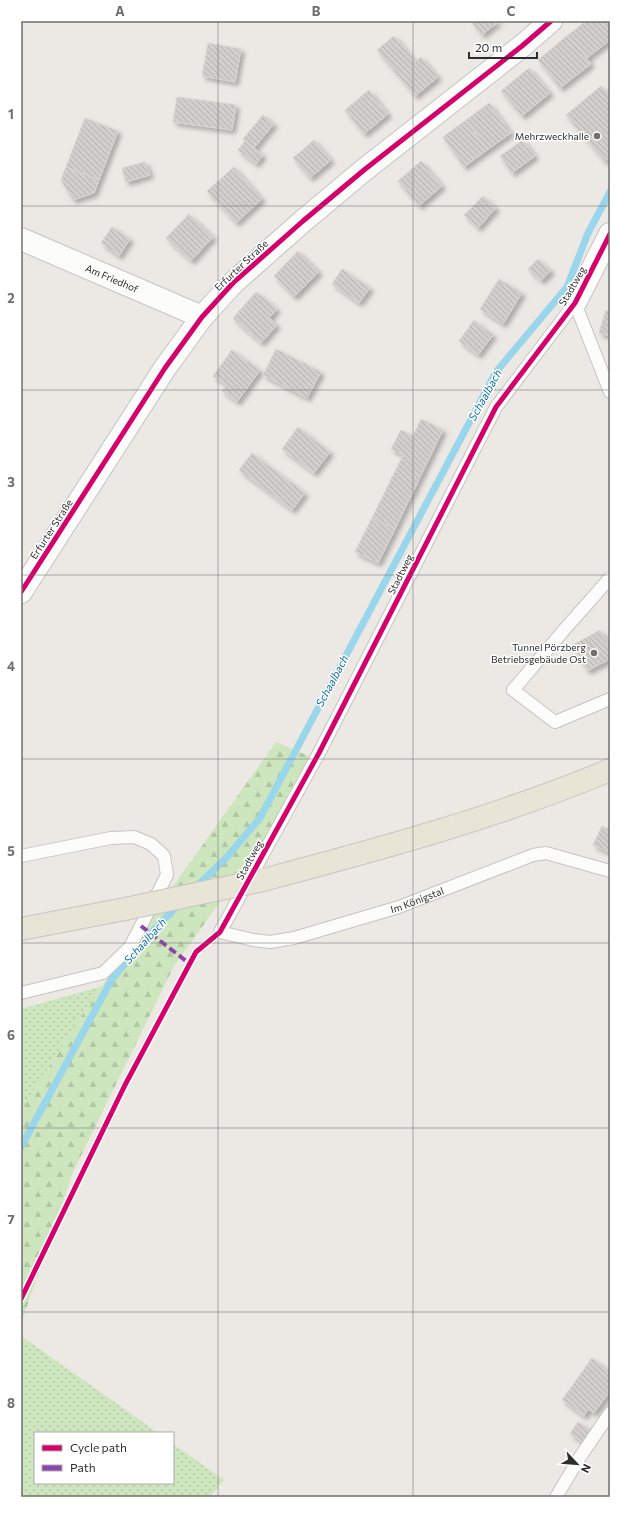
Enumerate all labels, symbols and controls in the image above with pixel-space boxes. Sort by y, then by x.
text: A [115,3,125,19]
text: B [312,3,321,19]
text: C [507,3,516,19]
scale bar [469,34,537,60]
text: 20 m [475,40,502,54]
text: 1 [8,106,14,122]
place label: Mehrzweckhalle [515,130,589,142]
marker: Mehrzweckhalle [592,131,602,141]
street label: Erfurter Straße [212,237,270,293]
street label: Am Friedhof [84,262,140,295]
street label: Stadtweg [556,264,588,308]
text: 2 [7,290,15,306]
water label: Schaalbach [465,367,504,423]
text: 3 [7,474,15,490]
street label: Erfurter Straße [27,497,75,561]
street label: Stadtweg [385,551,415,596]
place label: Tunnel Pörzberg Betriebsgebäude Ost [491,641,587,665]
marker: Tunnel Pörzberg Betriebsgebäude Ost [589,648,599,658]
water label: Schaalbach [313,653,351,709]
text: 4 [7,658,15,674]
street label: Stadtweg [233,838,265,882]
text: 5 [7,843,15,859]
street label: Im Königstal [389,884,445,915]
water label: Schaalbach [121,915,168,966]
text: 6 [7,1027,15,1043]
text: 7 [7,1211,15,1227]
text: 8 [7,1395,15,1411]
legend [34,1432,174,1484]
text: Cycle path [70,1440,127,1454]
north arrow [557,1444,597,1484]
text: Path [70,1460,96,1474]
text: N [579,1462,594,1475]

